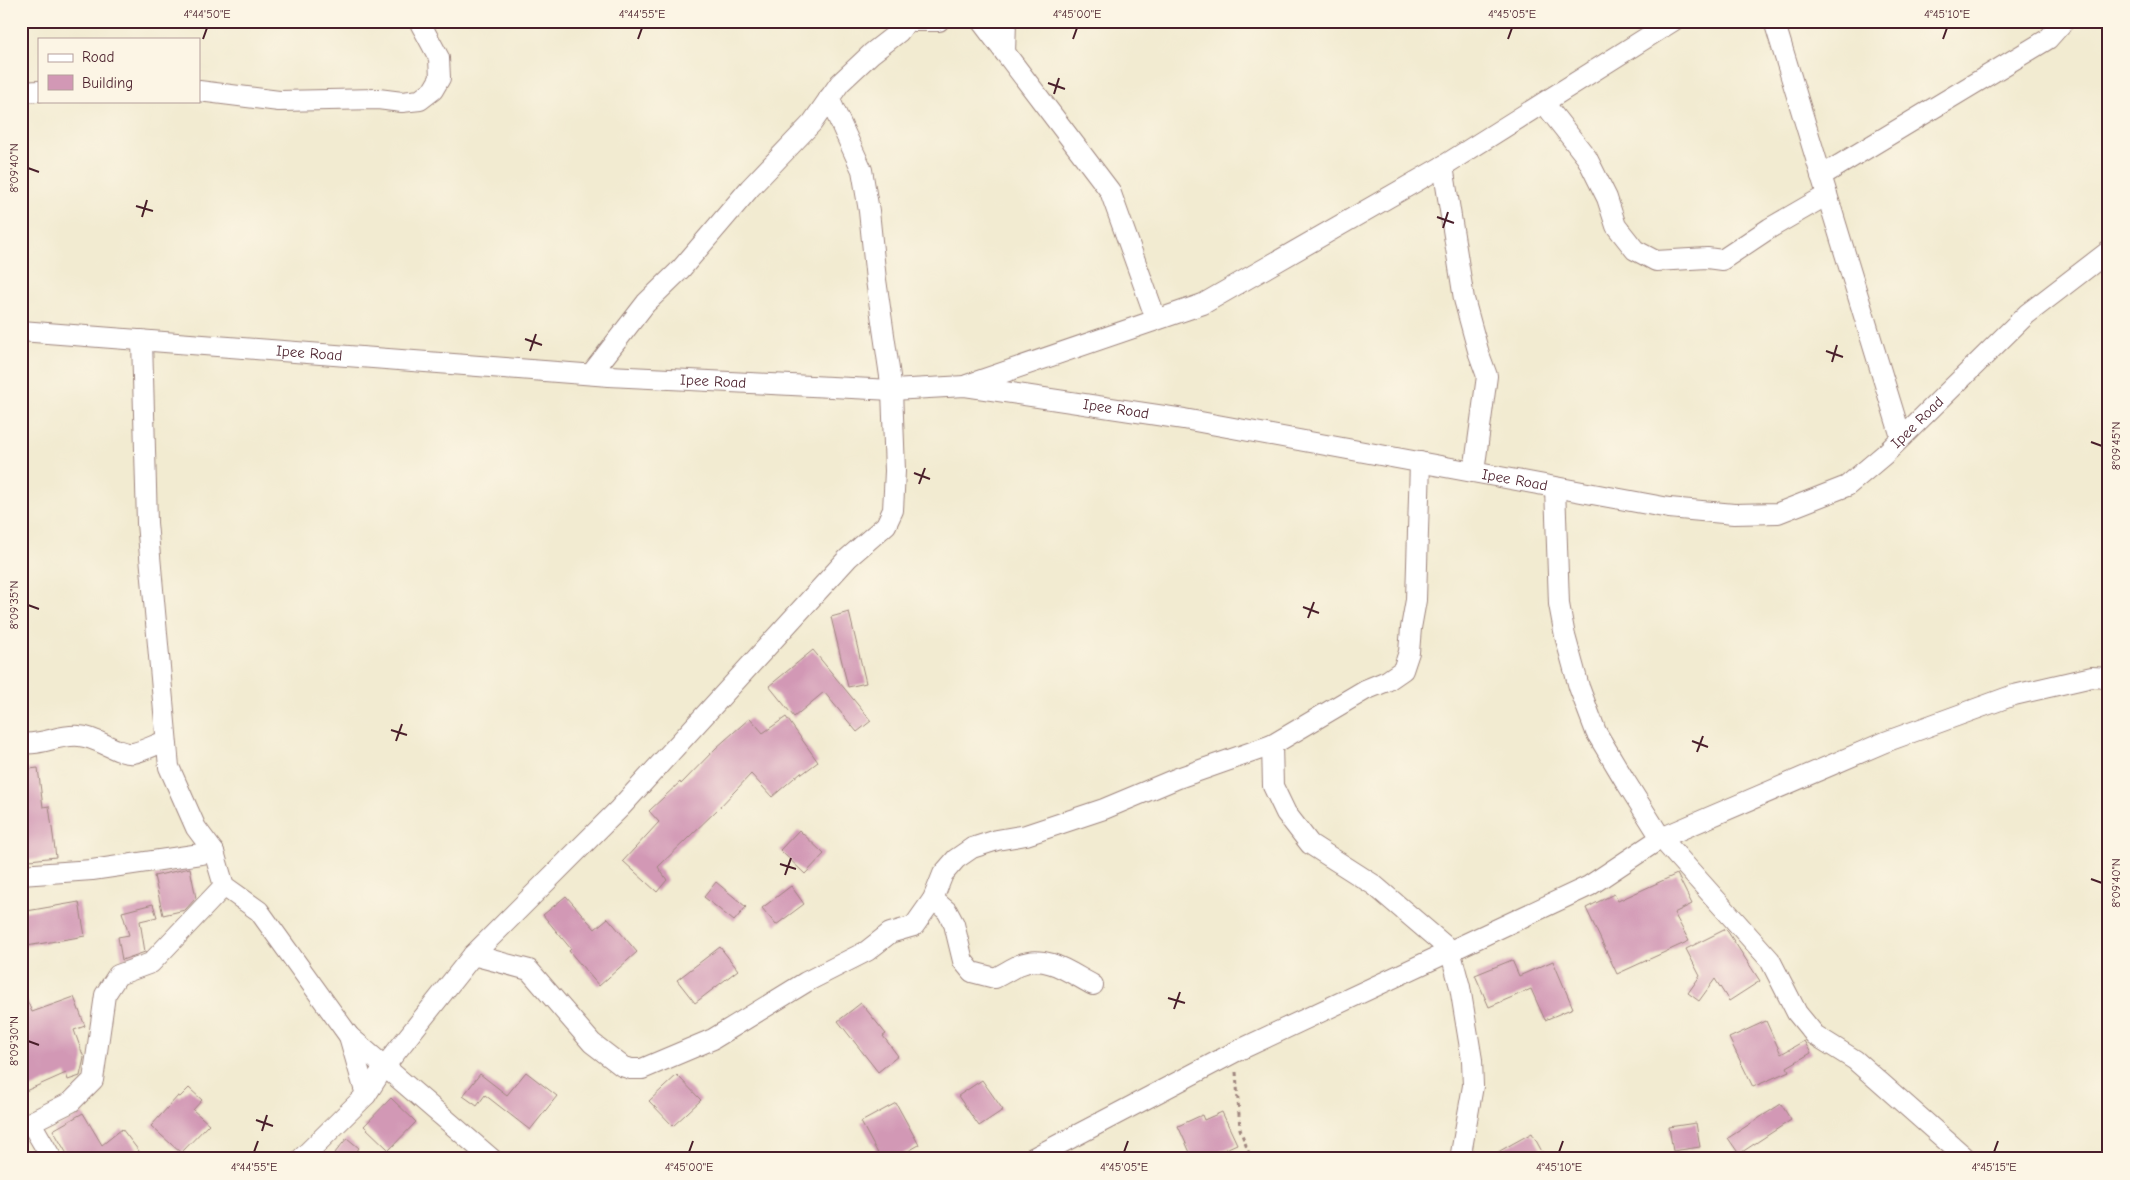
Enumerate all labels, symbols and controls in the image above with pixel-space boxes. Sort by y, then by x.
text: 4°44'50"E [183,7,231,21]
text: 4°44'55"E [619,7,665,21]
text: 4°45'00"E [1053,7,1101,21]
text: 4°45'05"E [1488,7,1536,21]
text: 4°45'10"E [1924,7,1970,21]
legend [38,38,200,102]
text: Road [82,48,114,66]
text: Building [82,74,133,92]
text: 8°09'40"N [7,143,21,193]
street label: Ipee Road [275,342,343,365]
street label: Ipee Road [680,371,747,392]
street label: Ipee Road [1887,393,1947,452]
street label: Ipee Road [1082,395,1150,423]
text: 8°09'45"N [2109,422,2123,470]
street label: Ipee Road [1481,465,1549,495]
text: 8°09'35"N [7,581,21,629]
text: 8°09'40"N [2109,858,2123,908]
text: 8°09'30"N [7,1016,21,1066]
text: 4°44'55"E [231,1160,277,1174]
text: 4°45'00"E [665,1160,713,1174]
text: 4°45'05"E [1100,1160,1148,1174]
text: 4°45'10"E [1536,1160,1582,1174]
text: 4°45'15"E [1971,1160,2017,1174]

